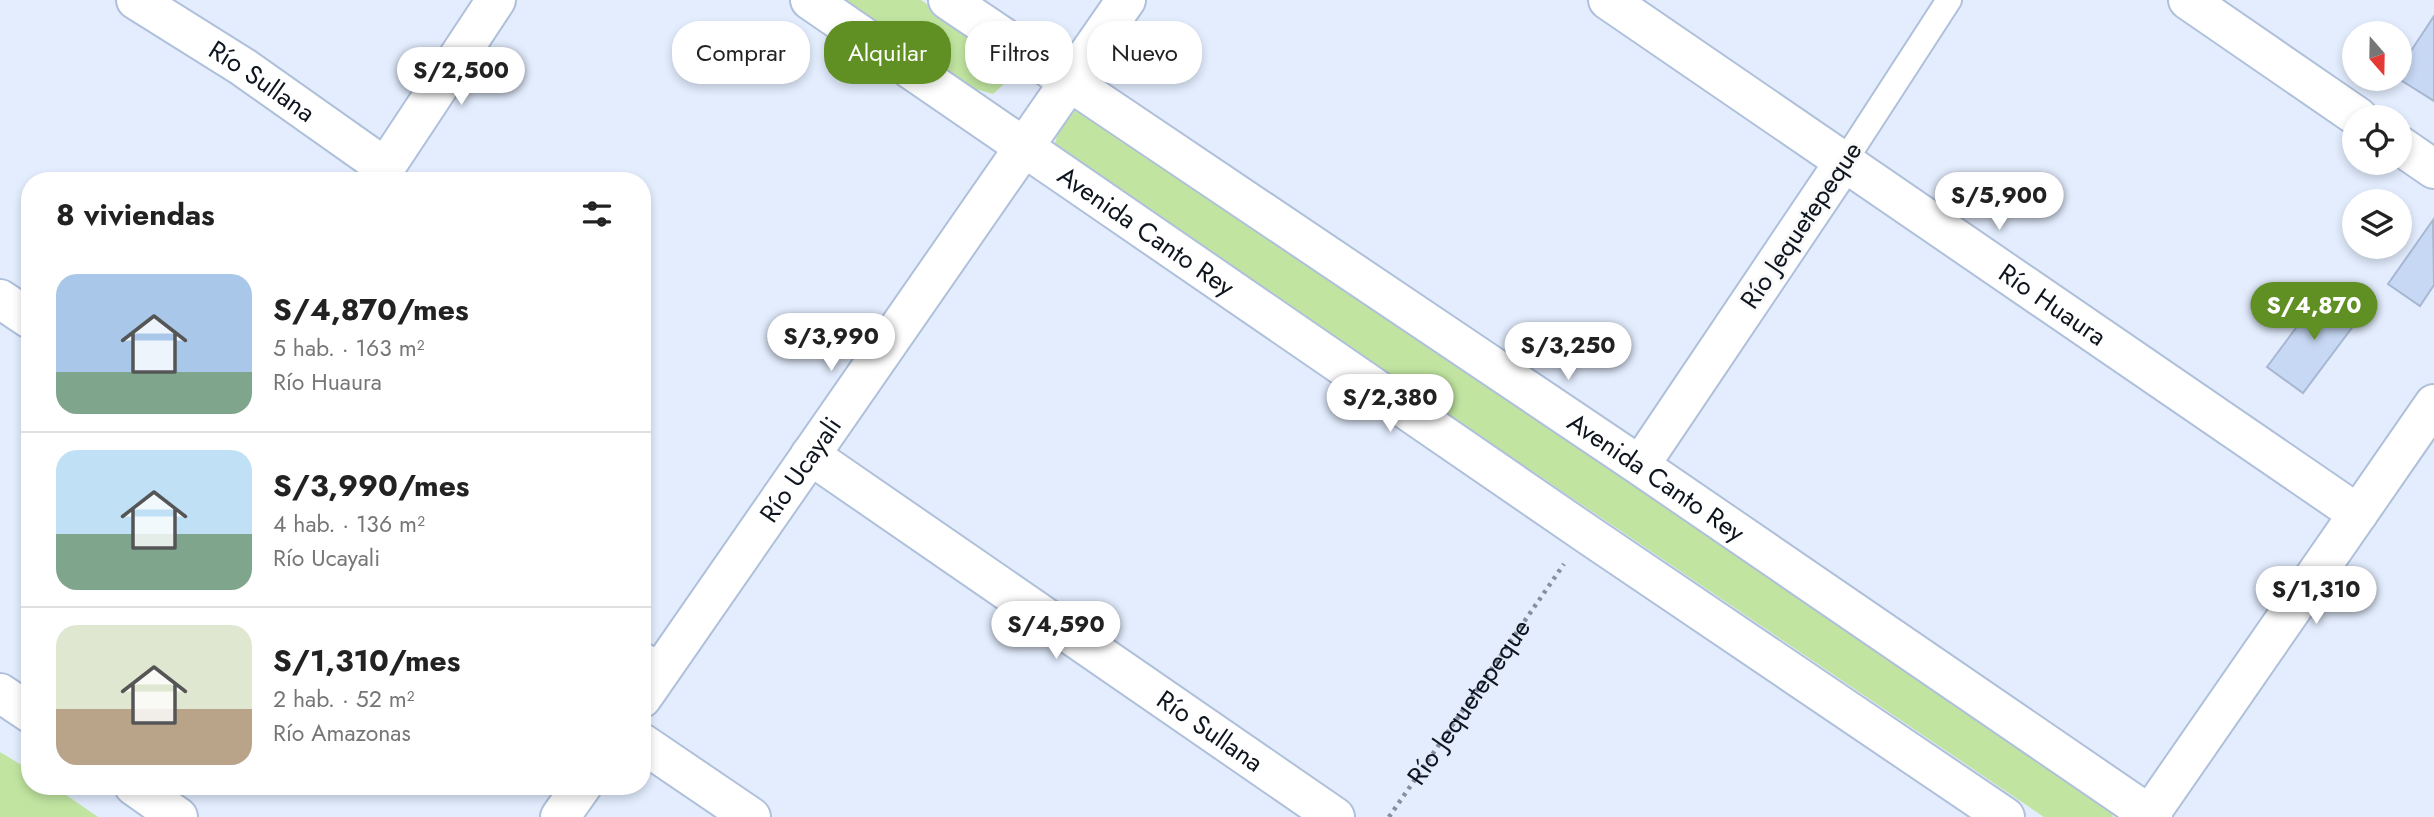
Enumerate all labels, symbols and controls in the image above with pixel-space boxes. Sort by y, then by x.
chip: Comprar [672,21,810,84]
chip: Alquilar [824,21,951,84]
chip: Filtros [965,21,1073,84]
chip: Nuevo [1087,21,1202,84]
north arrow [2342,21,2412,91]
map controls [2342,21,2412,259]
street label: Río Sullana [201,31,323,131]
pin: S/2,500 [396,48,526,107]
text: S/2,500 [413,53,509,87]
button: locate [2342,105,2412,175]
street label: Río Jequetepeque [1731,134,1871,316]
street label: Avenida Canto Rey [1050,157,1243,306]
pin: S/5,900 [1934,173,2064,232]
text: S/5,900 [1951,178,2047,212]
button: layers [2342,189,2412,259]
text: 8 viviendas [56,193,215,236]
icon: filters [578,195,616,233]
street label: Río Huaura [1991,254,2114,355]
pin: S/4,870 [2249,282,2379,342]
text: S/4,870/mes [273,288,469,331]
text: S/4,870 [2266,288,2362,322]
icon: home [112,302,196,386]
pin: S/3,990 [766,314,896,373]
text: S/3,990 [783,319,879,353]
pin: S/3,250 [1503,322,1633,382]
text: S/3,250 [1521,328,1615,362]
text: 5 hab. · 163 m² [273,331,425,365]
text: Río Huaura [273,365,382,399]
pin: S/2,380 [1325,374,1455,434]
text: S/2,380 [1343,380,1437,414]
street label: Avenida Canto Rey [1560,403,1753,551]
street label: Río Ucayali [750,409,851,530]
text: S/3,990/mes [273,464,470,507]
icon: home [112,478,196,562]
text: 4 hab. · 136 m² [273,507,425,541]
text: Río Ucayali [273,541,380,575]
pin: S/1,310 [2251,566,2381,626]
text: S/1,310 [2272,572,2360,606]
pin: S/4,590 [991,602,1121,661]
text: S/4,590 [1007,607,1105,641]
street label: Río Jequetepeque [1398,611,1540,793]
text: S/1,310/mes [273,639,460,682]
icon: home [112,653,196,737]
street label: Río Sullana [1149,681,1271,781]
text: 2 hab. · 52 m² [273,682,415,716]
text: Río Amazonas [273,716,411,750]

